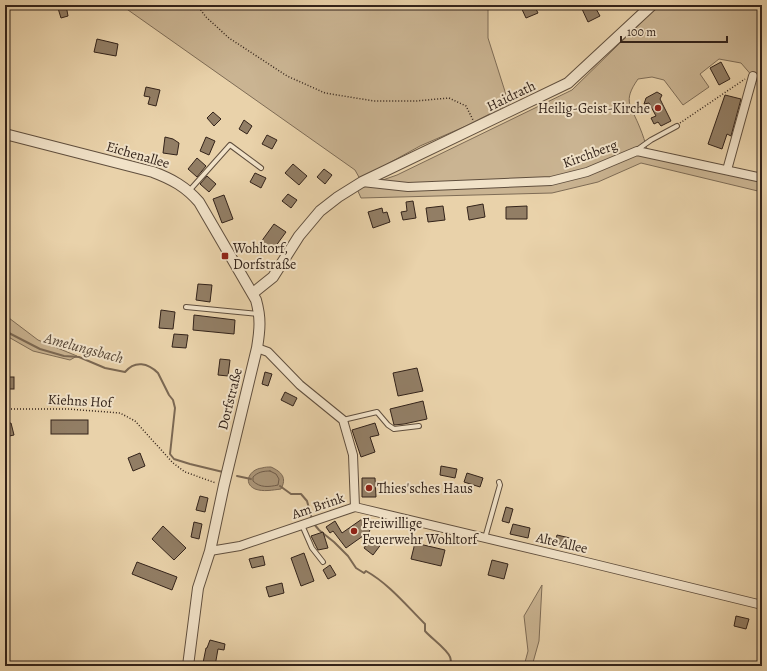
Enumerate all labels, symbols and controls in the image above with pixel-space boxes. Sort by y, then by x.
scale bar [621,18,727,44]
text: 100 m [627,24,656,40]
street label: Haidrath [483,76,539,116]
place label: Heilig-Geist-Kirche [538,99,650,118]
marker: Heilig-Geist-Kirche [653,103,663,113]
street label: Kirchberg [560,135,620,173]
street label: Eichenallee [104,137,172,173]
place label: Wohltorf, Dorfstraße [232,239,296,274]
marker: Wohltorf, Dorfstraße [220,251,230,261]
water label: Amelungsbach [41,328,126,368]
street label: Dorfstraße [213,366,247,432]
street label: Kiehns Hof [47,390,115,412]
place label: Thies'sches Haus [377,479,473,498]
marker: Thies'sches Haus [364,483,374,493]
street label: Am Brink [288,488,347,524]
place label: Freiwillige Feuerwehr Wohltorf [362,514,480,549]
marker: Freiwillige Feuerwehr Wohltorf [349,526,359,536]
street label: Alte Allee [533,528,590,558]

